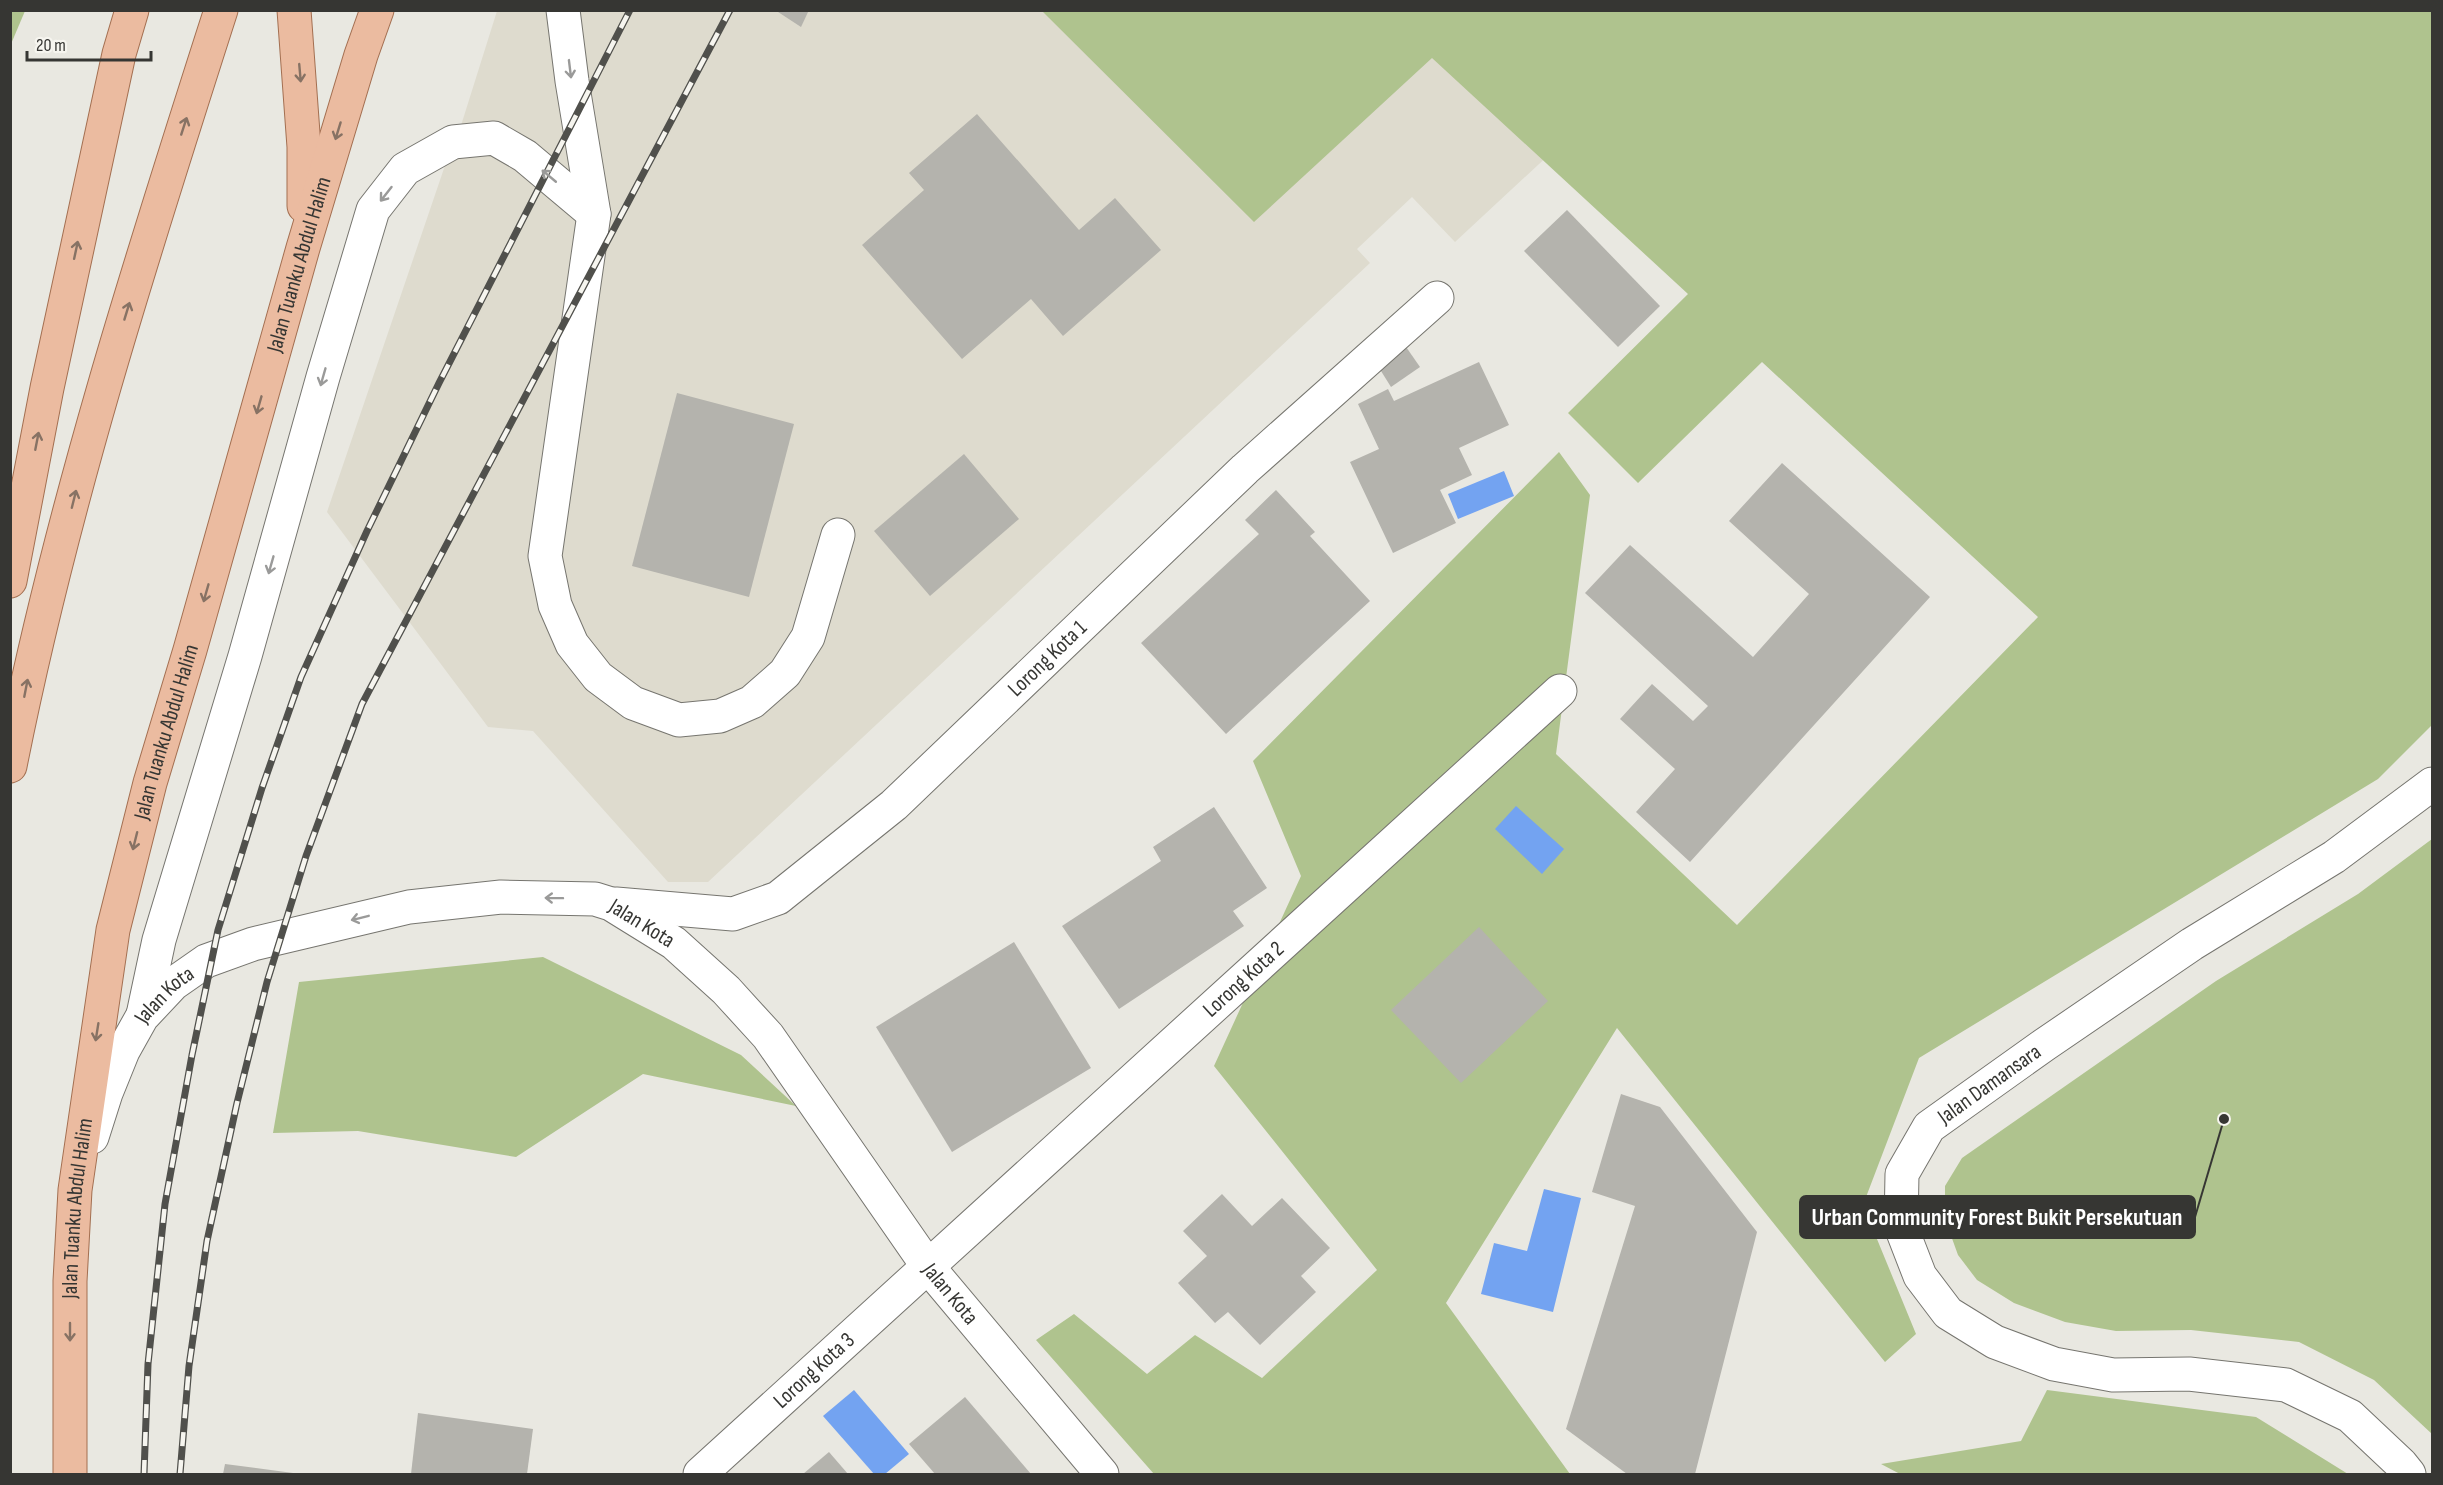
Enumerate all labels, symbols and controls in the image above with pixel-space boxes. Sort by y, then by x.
scale bar [27,24,152,62]
text: 20 m [36,35,66,56]
one-way arrow [565,58,576,78]
one-way arrow [294,62,305,82]
one-way arrow [179,117,190,136]
one-way arrow [332,121,343,140]
one-way arrow [541,170,557,183]
street label: Jalan Tuanku Abdul Halim [261,174,337,356]
one-way arrow [379,185,392,201]
one-way arrow [71,241,83,260]
one-way arrow [122,302,133,321]
one-way arrow [317,367,328,386]
one-way arrow [252,395,264,414]
one-way arrow [31,432,42,452]
one-way arrow [68,489,80,508]
one-way arrow [264,555,276,574]
one-way arrow [200,583,211,602]
street label: Lorong Kota 1 [1002,614,1093,702]
street label: Jalan Tuanku Abdul Halim [128,641,204,823]
one-way arrow [21,678,32,698]
one-way arrow [129,831,141,850]
one-way arrow [544,892,564,904]
street label: Jalan Kota [603,892,680,954]
one-way arrow [351,913,370,925]
street label: Lorong Kota 2 [1197,935,1290,1023]
street label: Jalan Kota [127,960,199,1028]
one-way arrow [91,1022,102,1041]
street label: Jalan Damansara [1932,1038,2046,1131]
street label: Jalan Tuanku Abdul Halim [56,1116,99,1300]
callout: Urban Community Forest Bukit Persekutuan [1800,1196,2195,1238]
text: Urban Community Forest Bukit Persekutuan [1812,1203,2182,1232]
street label: Jalan Kota [916,1257,984,1330]
one-way arrow [64,1322,76,1342]
street label: Lorong Kota 3 [768,1327,860,1414]

